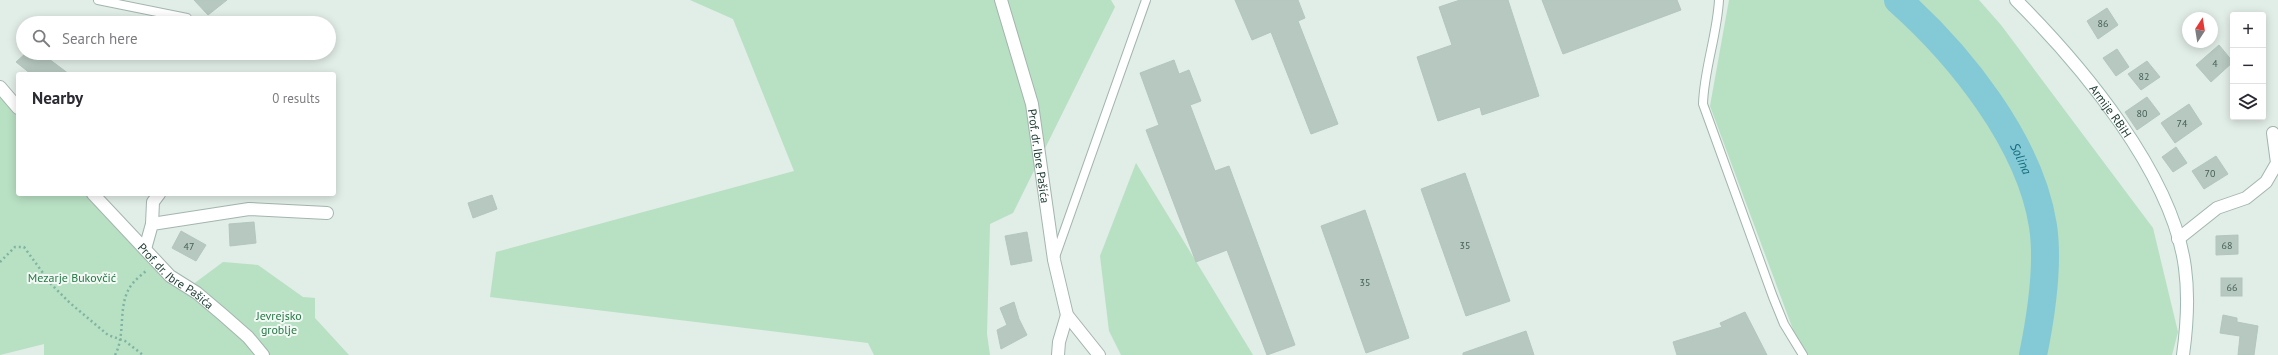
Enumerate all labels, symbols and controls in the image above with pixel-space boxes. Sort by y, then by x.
north arrow [2182,12,2218,48]
map controls [2230,12,2266,120]
button: + [2230,12,2266,48]
search box [16,16,336,60]
house number: 86 [2098,17,2108,30]
icon: search [30,27,52,49]
text: Search here [62,29,138,48]
button: − [2230,48,2266,84]
house number: 4 [2212,57,2218,70]
house number: 82 [2139,70,2149,83]
street label: Armije RBiH [2087,81,2135,140]
button: layers [2230,84,2266,120]
text: Nearby [32,87,83,109]
text: 0 results [272,90,320,107]
house number: 80 [2137,107,2148,120]
street label: Prof. dr. Ibre Pašića [1025,108,1053,204]
house number: 74 [2177,117,2188,130]
water label: Solina [2007,140,2036,177]
house number: 70 [2205,167,2216,180]
street label: Prof. dr. Ibre Pašića [135,239,217,312]
house number: 35 [1460,239,1470,252]
house number: 68 [2222,239,2232,252]
house number: 47 [184,240,194,253]
park label: Mezarje Bukovčić [28,270,117,285]
house number: 35 [1360,276,1370,289]
house number: 66 [2227,281,2237,294]
park label: Jevrejsko groblje [255,308,302,337]

